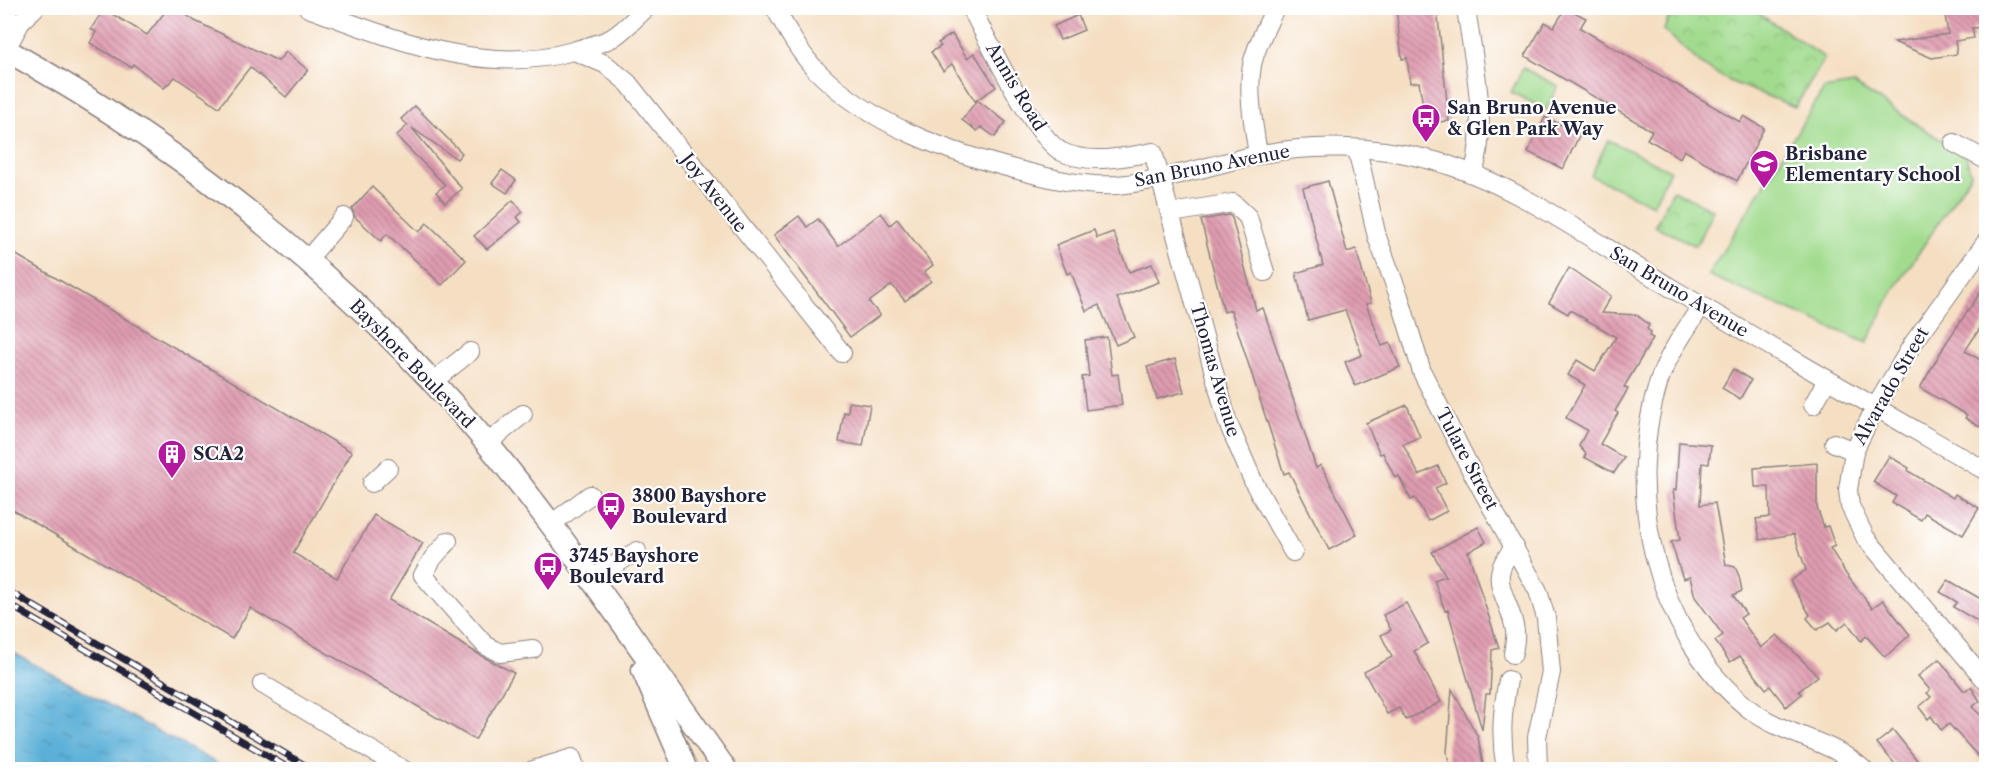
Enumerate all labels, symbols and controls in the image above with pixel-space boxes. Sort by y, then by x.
street label: Annis Road [981,38,1051,135]
place label: San Bruno Avenue & Glen Park Way [1447,97,1617,140]
bus stop icon: San Bruno Avenue & Glen Park Way [1410,102,1442,144]
street label: San Bruno Avenue [1132,140,1292,192]
place label: Brisbane Elementary School [1785,143,1961,186]
street label: Joy Avenue [674,147,752,237]
school or university icon: Brisbane Elementary School [1748,148,1780,190]
street label: San Bruno Avenue [1606,242,1752,342]
street label: Bayshore Boulevard [345,295,479,433]
street label: Thomas Avenue [1185,301,1245,439]
street label: Alvarado Street [1848,323,1934,450]
street label: Tulare Street [1431,404,1503,514]
building icon: SCA2 [156,438,188,480]
place label: SCA2 [193,443,244,465]
place label: 3800 Bayshore Boulevard [632,485,767,528]
bus stop icon: 3800 Bayshore Boulevard [595,490,627,532]
place label: 3745 Bayshore Boulevard [569,545,699,588]
bus stop icon: 3745 Bayshore Boulevard [532,550,564,592]

